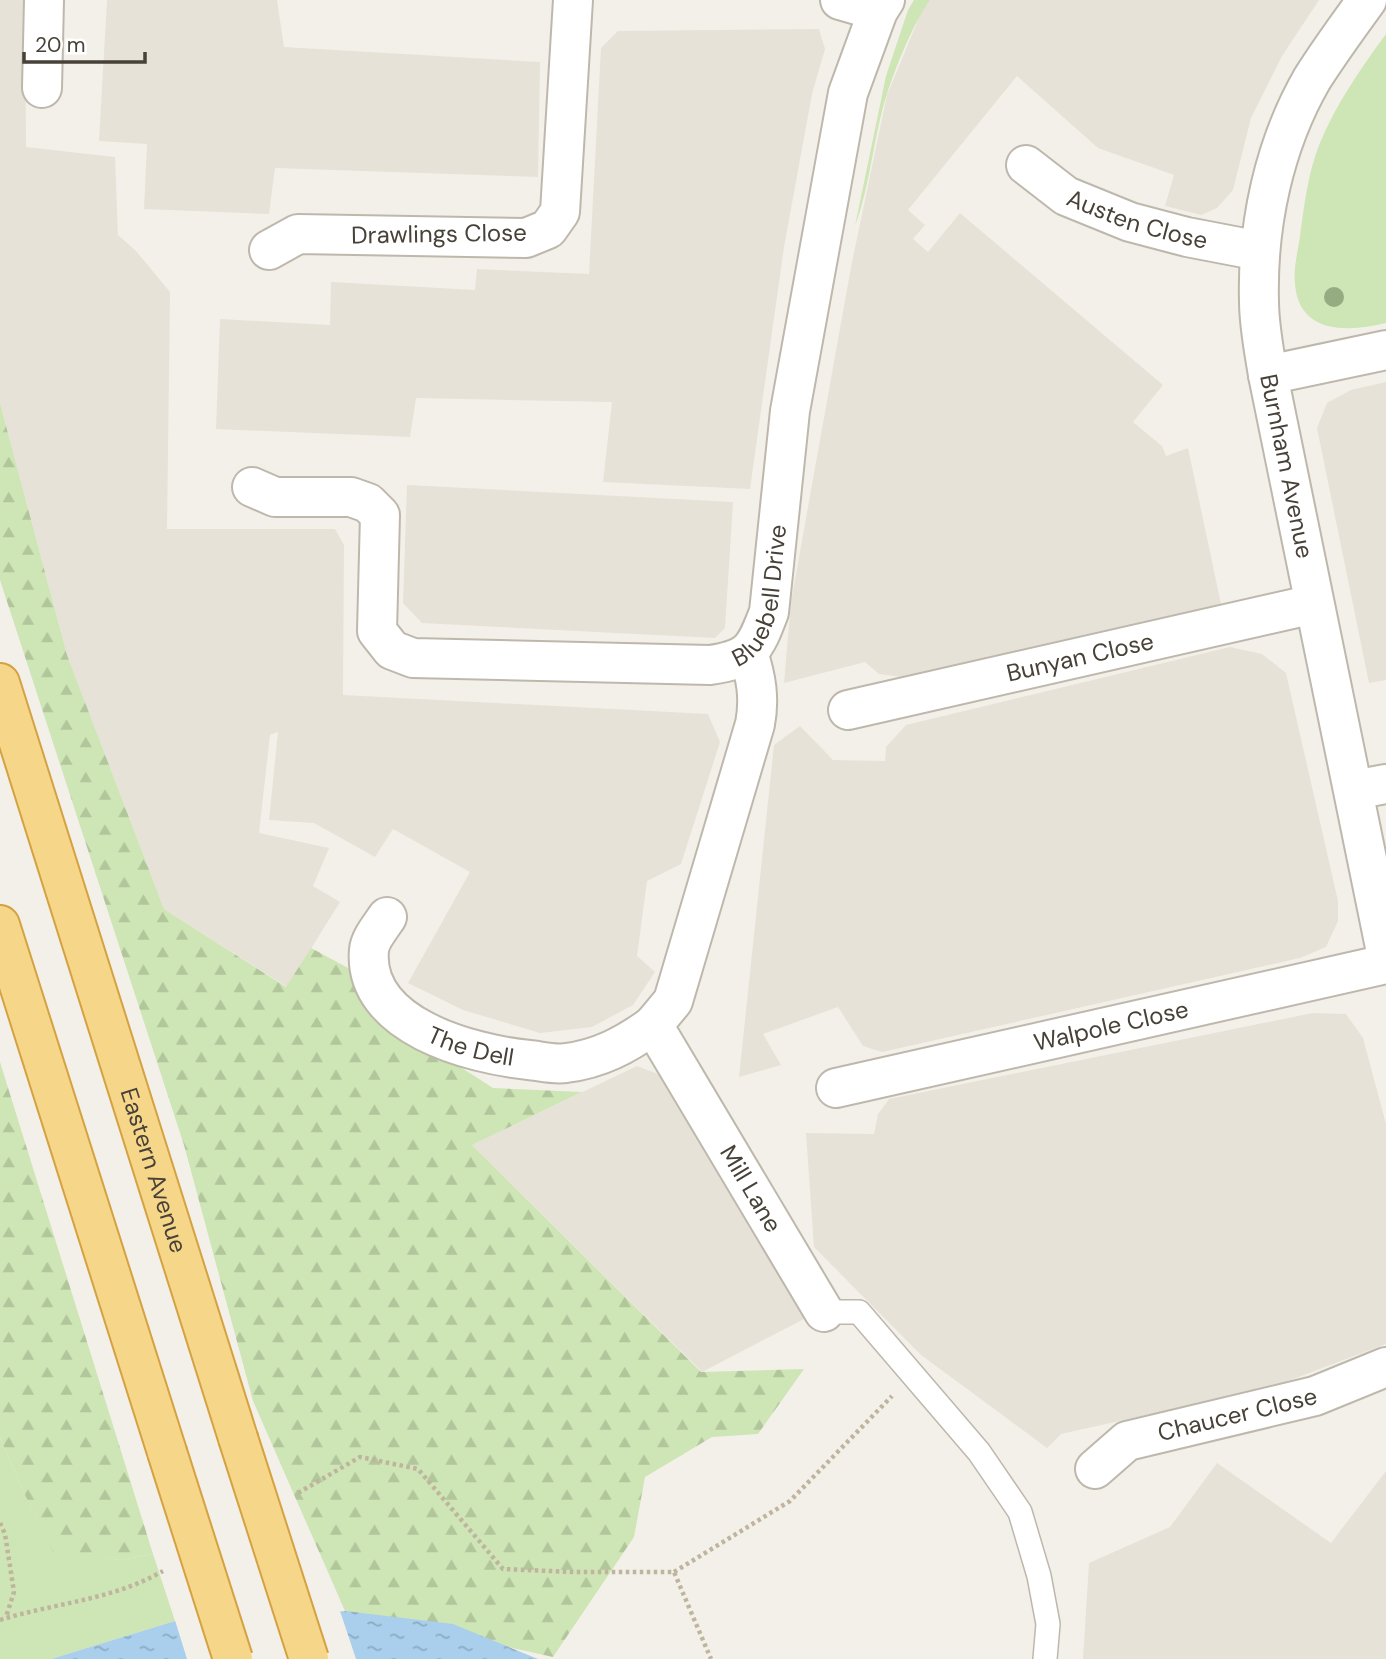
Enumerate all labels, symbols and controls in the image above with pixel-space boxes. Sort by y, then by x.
scale bar [24,21,145,65]
text: 20 m [35,31,86,59]
street label: Austen Close [1062,182,1210,256]
street label: Drawlings Close [351,216,527,251]
street label: Burnham Avenue [1253,371,1321,561]
street label: Bluebell Drive [727,523,793,673]
street label: Bunyan Close [1003,625,1157,688]
street label: Walpole Close [1031,993,1191,1058]
street label: The Dell [423,1019,516,1073]
street label: Eastern Avenue [114,1084,195,1257]
street label: Mill Lane [713,1139,789,1238]
street label: Chaucer Close [1154,1380,1320,1448]

